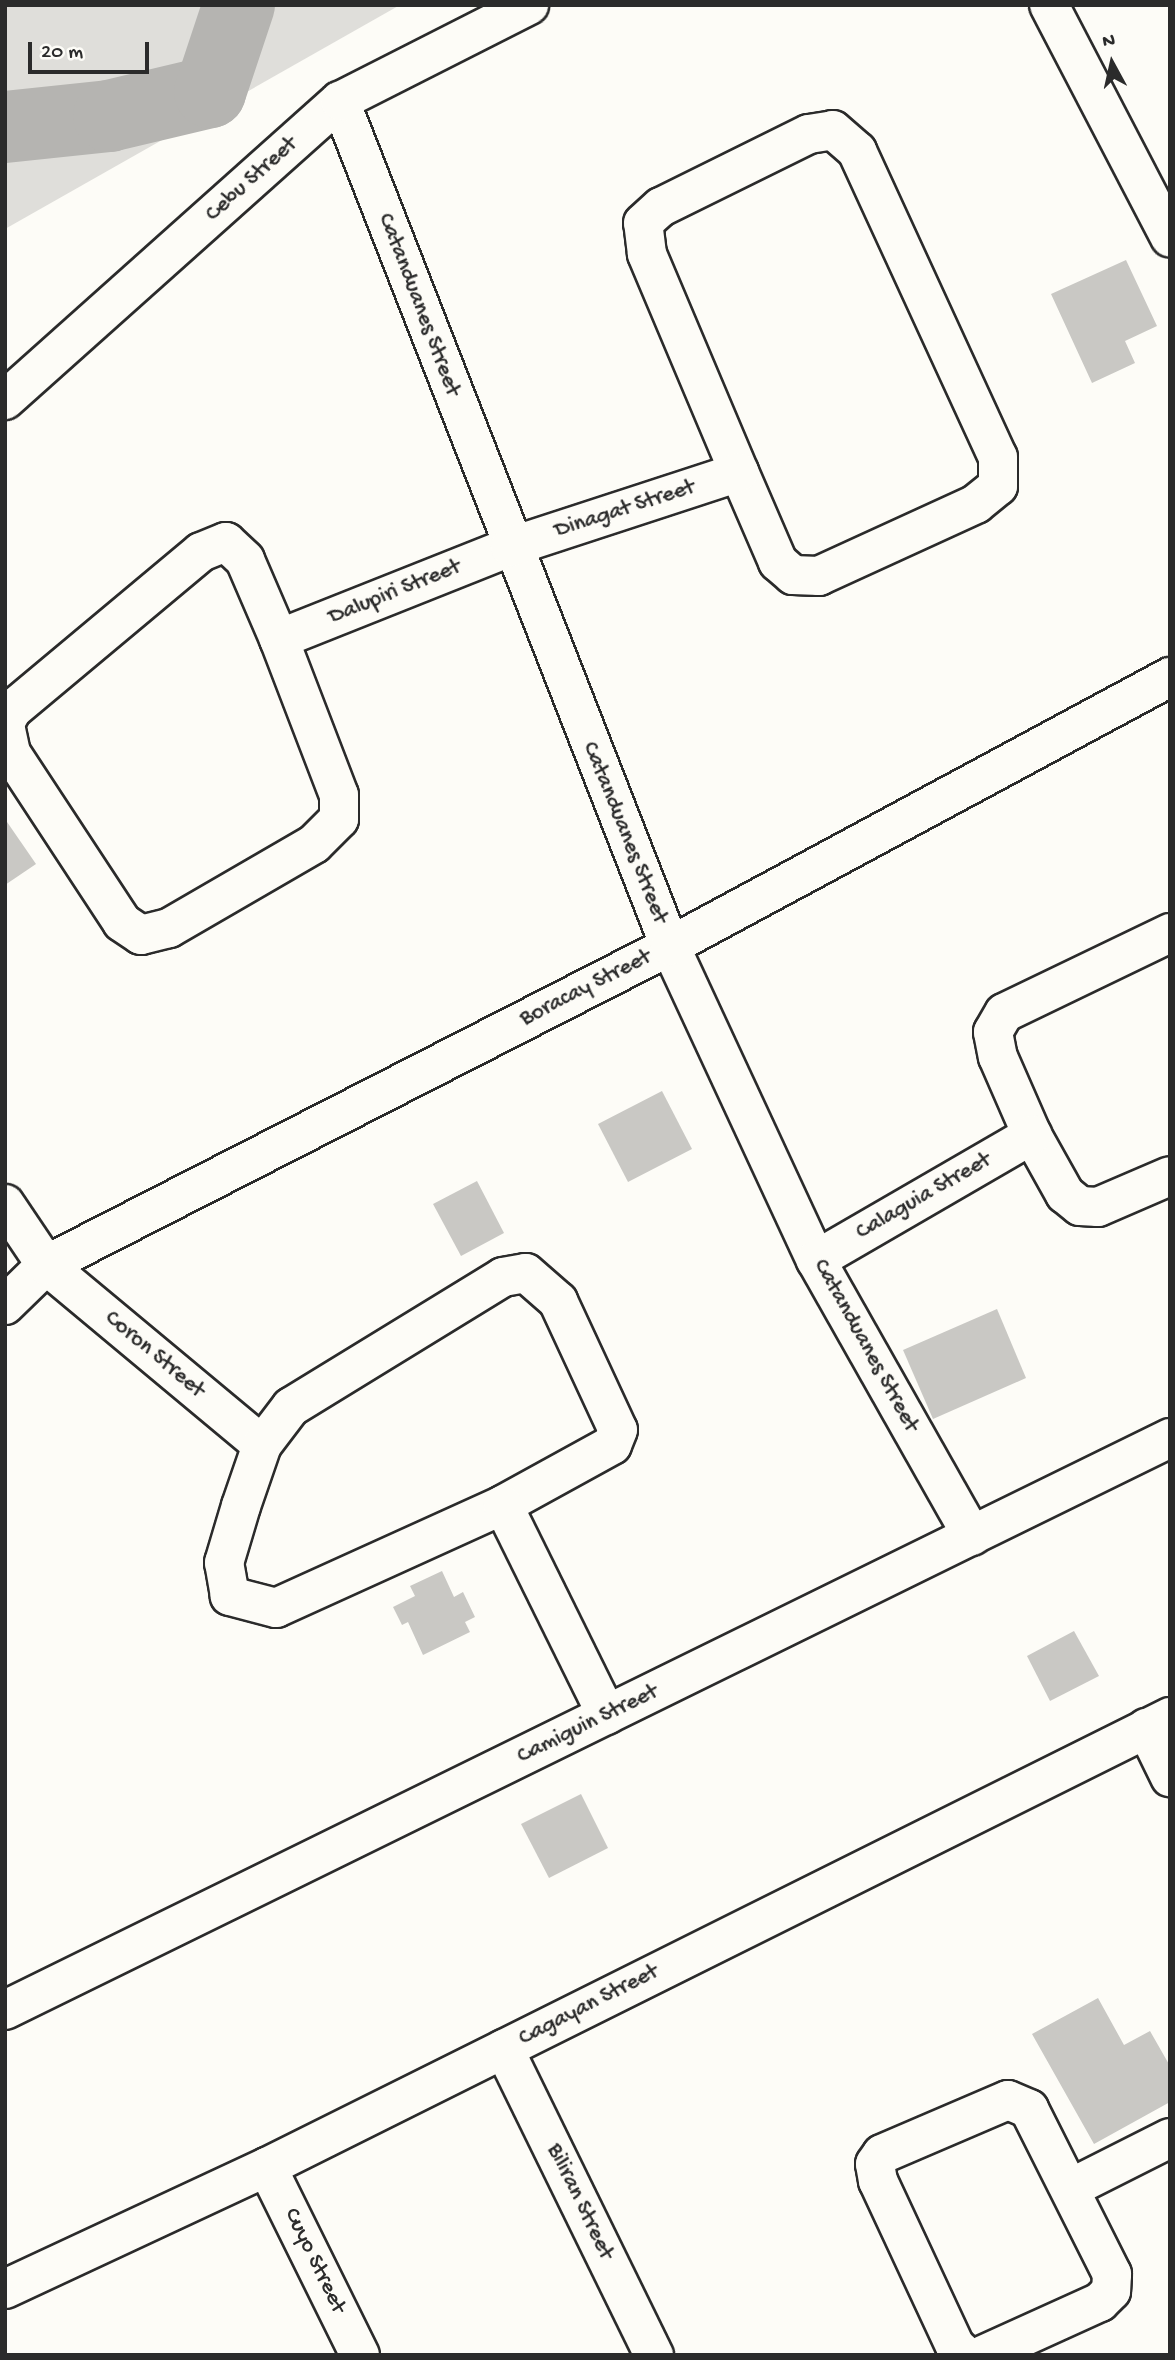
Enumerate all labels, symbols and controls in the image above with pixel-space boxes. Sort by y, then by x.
scale bar [32,28,152,72]
north arrow [1077,28,1147,98]
text: N [1101,29,1117,54]
text: 20 m [41,41,83,66]
street label: Cebu Street [200,132,304,228]
street label: Catanduanes Street [370,210,466,400]
street label: Dinagat Street [551,474,699,546]
street label: Dalupiri Street [325,554,465,632]
street label: Catanduanes Street [575,738,673,928]
street label: Boracay Street [516,944,656,1034]
street label: Calaguia Street [852,1147,996,1247]
street label: Catanduanes Street [806,1255,924,1437]
street label: Coron Street [98,1305,210,1405]
street label: Camiguin Street [513,1679,663,1771]
street label: Cagayan Street [515,1959,663,2053]
street label: Biliran Street [539,2140,619,2264]
street label: Cuyo Street [277,2204,351,2318]

